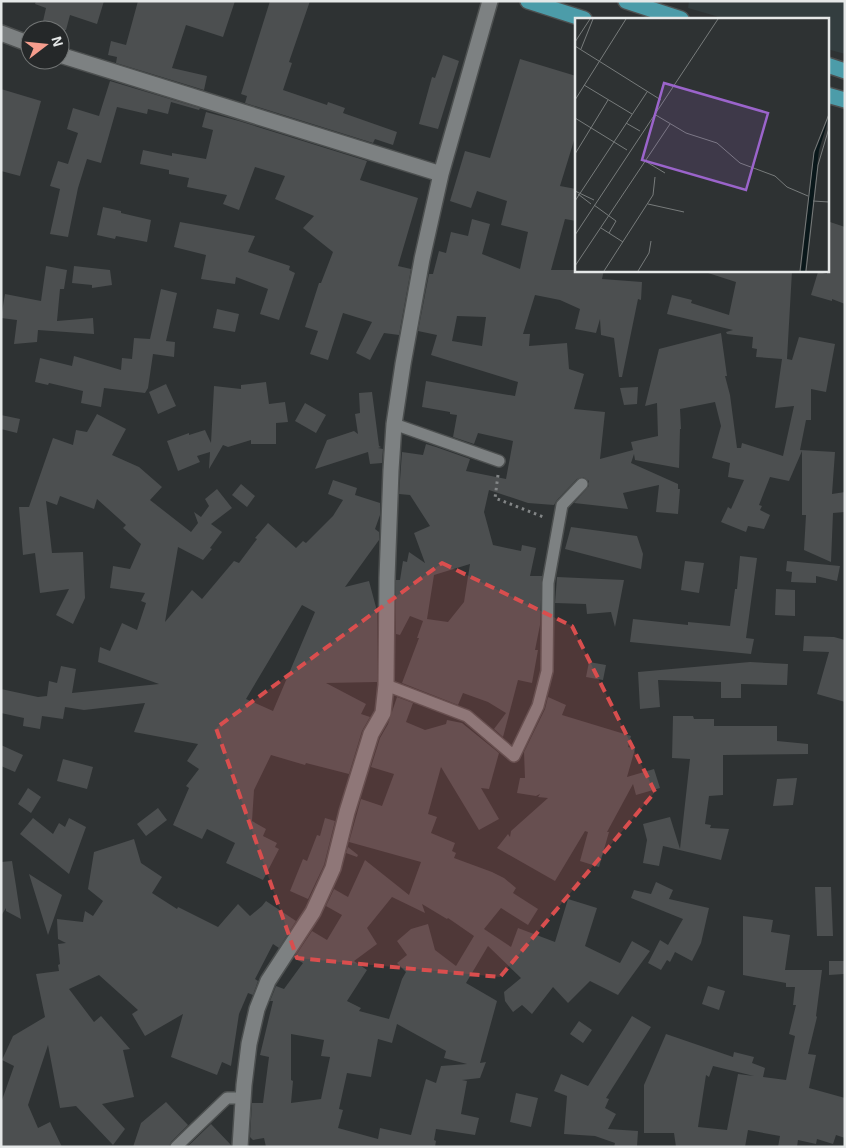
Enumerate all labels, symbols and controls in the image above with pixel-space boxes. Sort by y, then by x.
inset map [575,18,828,271]
north arrow [20,20,70,70]
text: N [48,34,68,48]

